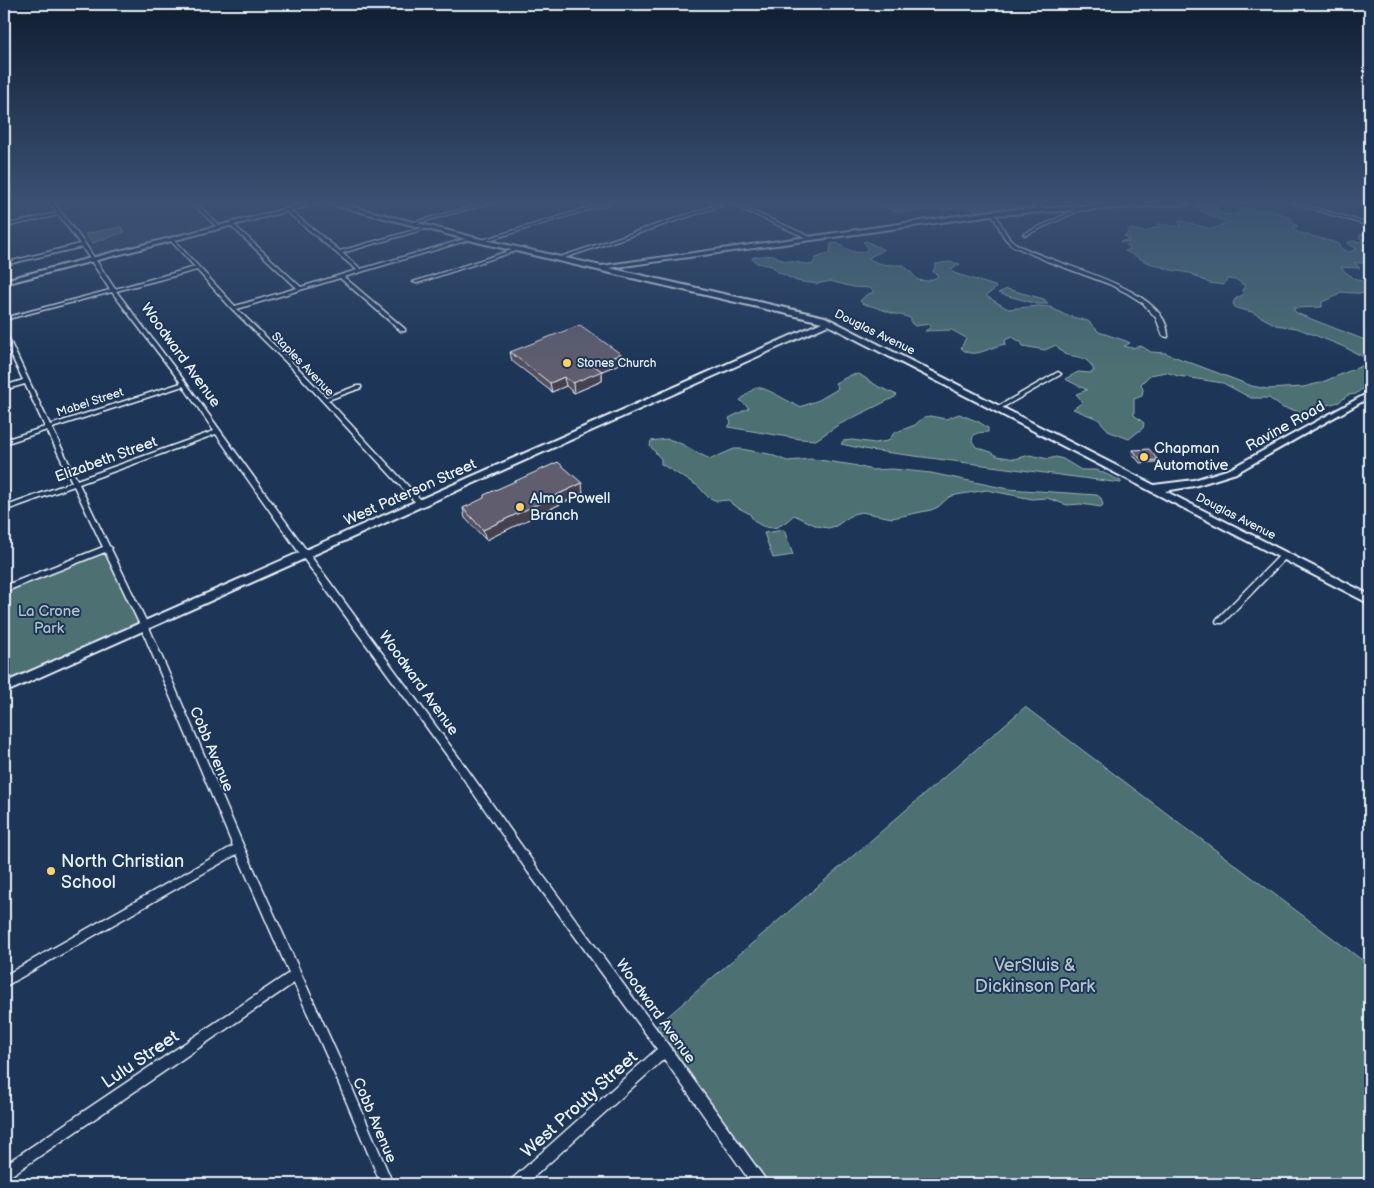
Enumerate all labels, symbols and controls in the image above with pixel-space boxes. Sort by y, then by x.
street label: Woodward Avenue [136,299,225,411]
street label: Douglas Avenue [832,306,917,358]
street label: Staples Avenue [268,329,337,400]
place label: Stones Church [577,356,657,371]
marker: Stones Church [561,357,573,369]
street label: Mabel Street [55,384,126,420]
street label: Ravine Road [1242,397,1328,456]
street label: Elizabeth Street [52,432,160,487]
place label: Chapman Automotive [1154,439,1228,475]
marker: Chapman Automotive [1138,451,1150,463]
street label: West Paterson Street [341,455,480,530]
place label: Alma Powell Branch [530,489,610,525]
street label: Douglas Avenue [1193,490,1278,543]
marker: Alma Powell Branch [514,501,526,513]
park label: La Crone Park [18,602,80,638]
street label: Woodward Avenue [374,627,463,739]
street label: Cobb Avenue [185,704,238,795]
place label: North Christian School [61,851,184,893]
marker: North Christian School [45,865,57,877]
street label: Woodward Avenue [611,955,700,1067]
park label: VerSluis & Dickinson Park [975,955,1095,997]
street label: Lulu Street [98,1026,183,1093]
street label: West Prouty Street [517,1046,642,1162]
street label: Cobb Avenue [348,1075,401,1166]

